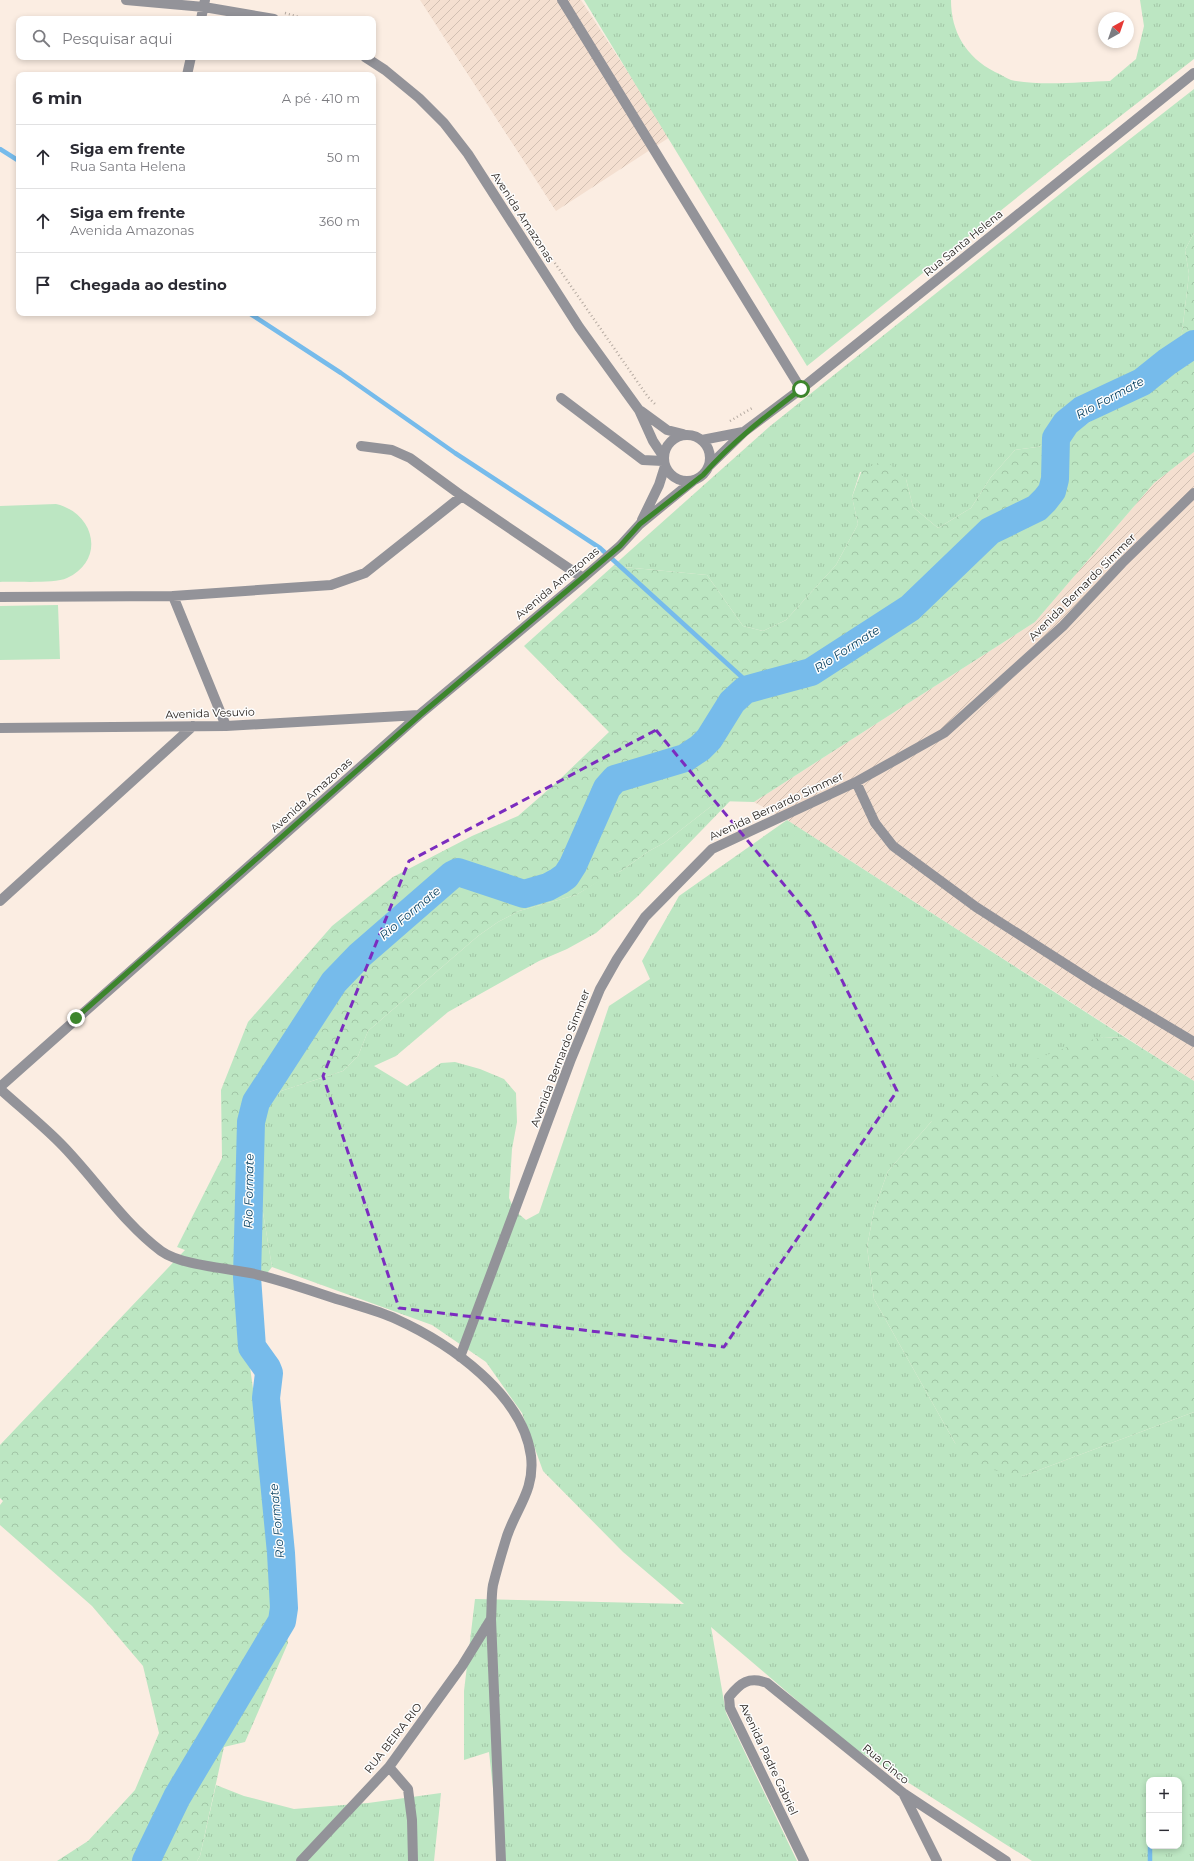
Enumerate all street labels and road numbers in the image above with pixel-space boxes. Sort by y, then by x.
street label: Avenida Amazonas [489,169,558,265]
street label: Rua Santa Helena [920,207,1006,279]
street label: Avenida Bernardo Simmer [1025,530,1139,644]
street label: Avenida Amazonas [512,543,602,622]
street label: Avenida Vesuvio [165,704,255,722]
street label: Avenida Amazonas [267,754,355,835]
street label: Avenida Bernardo Simmer [707,769,845,843]
street label: Avenida Bernardo Simmer [527,987,593,1129]
street label: RUA BEIRA RIO [361,1700,425,1776]
street label: Avenida Padre Gabriel [737,1701,801,1817]
street label: Rua Cinco [860,1741,912,1787]

